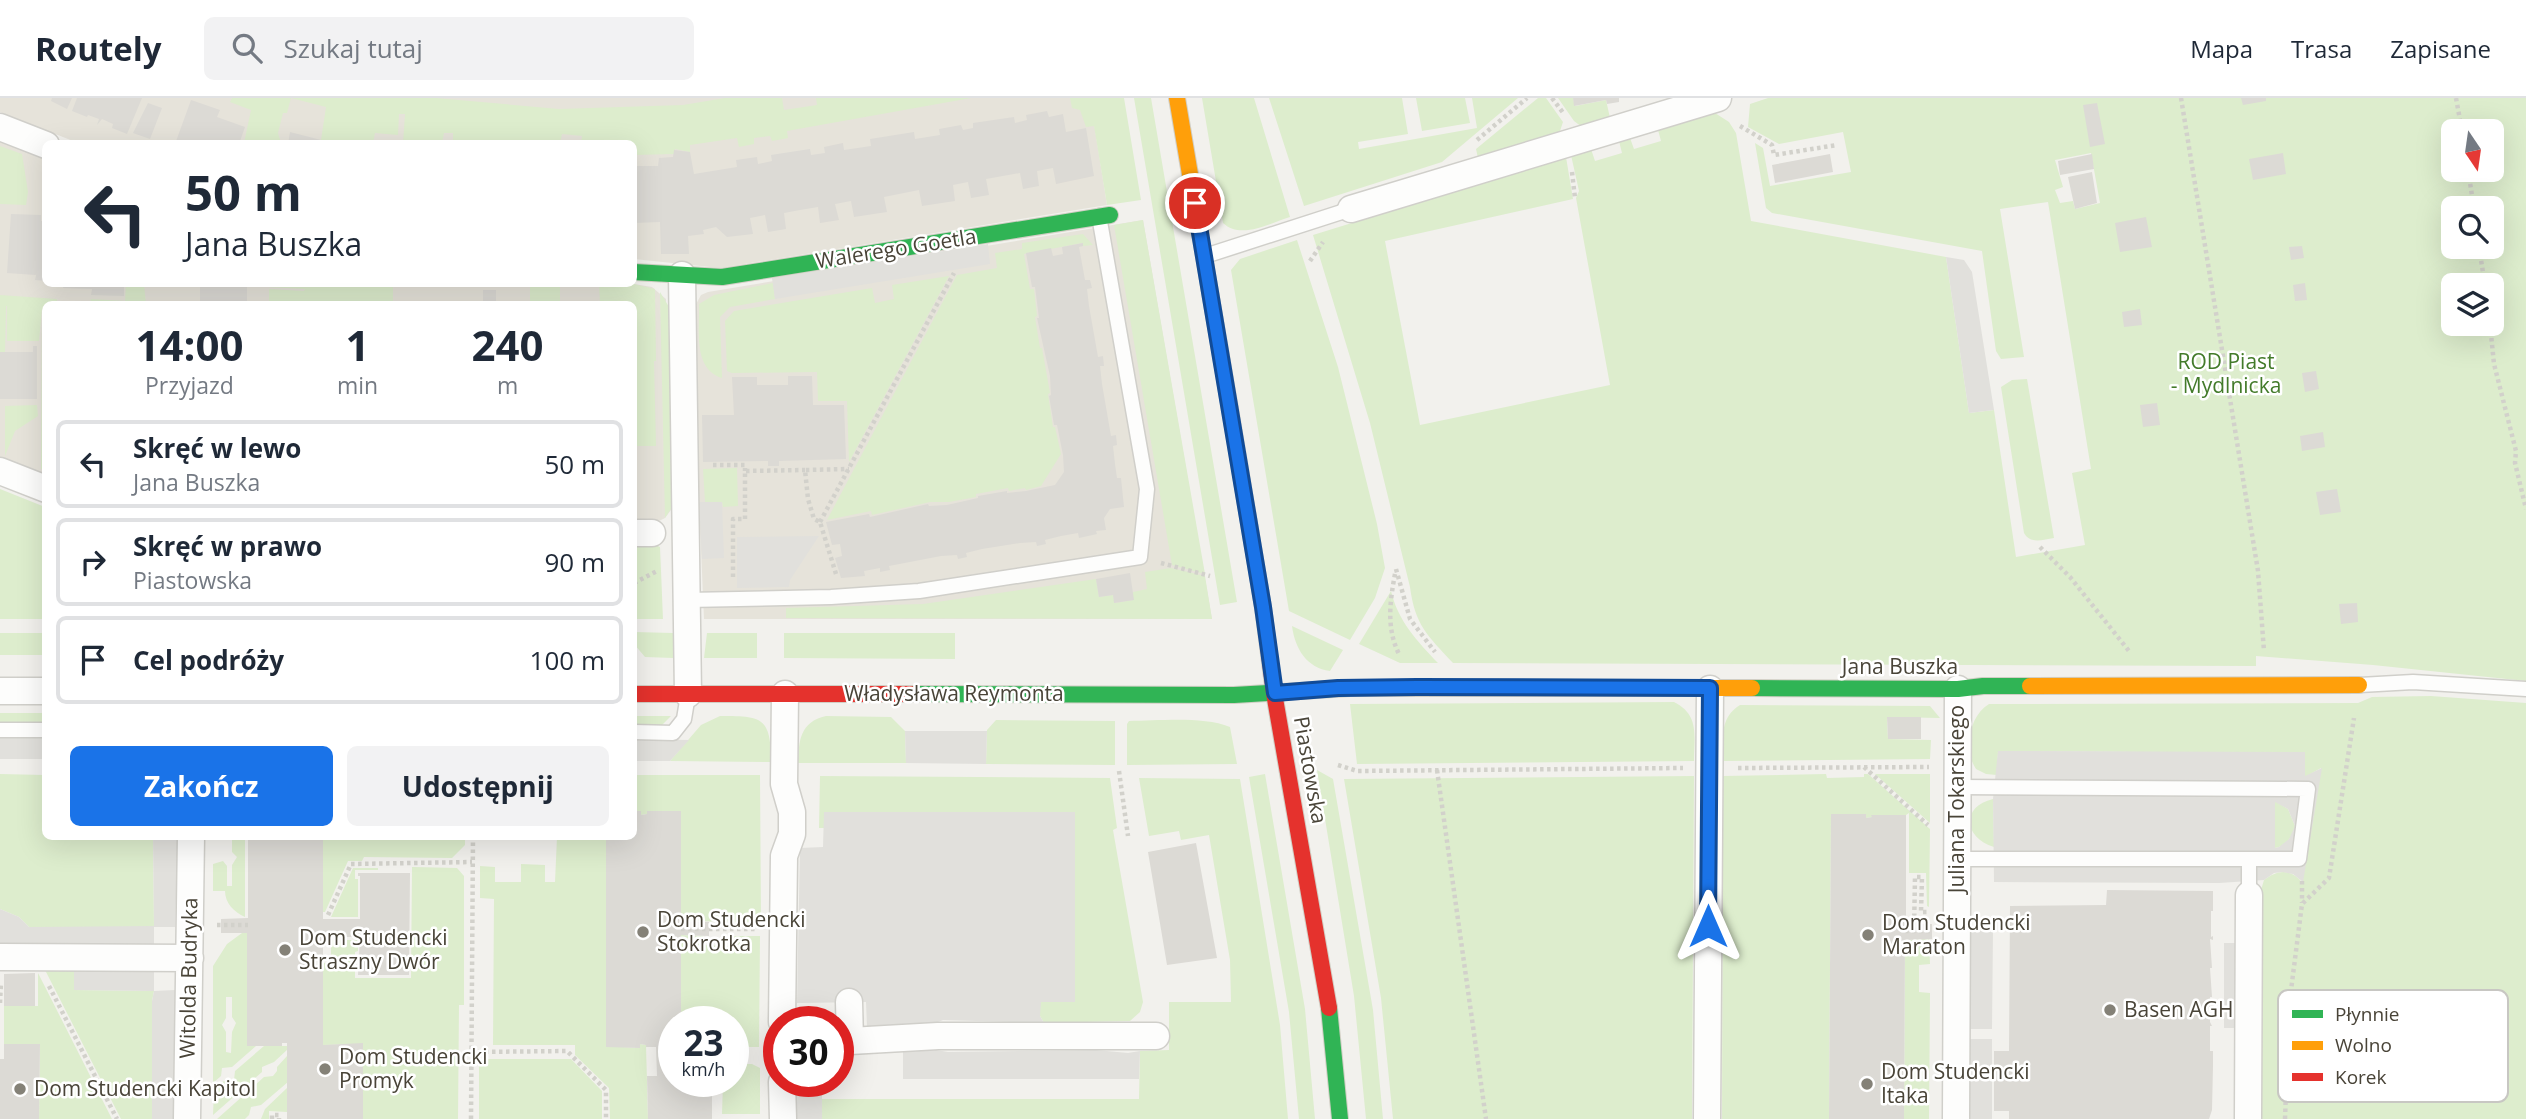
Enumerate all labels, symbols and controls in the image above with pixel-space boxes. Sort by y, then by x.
search box [204,17,694,80]
text: Routely [35,26,162,71]
icon: search [228,29,266,67]
text: Szukaj tutaj [284,30,423,66]
text: Mapa [2190,32,2253,65]
text: Trasa [2291,32,2352,65]
text: Zapisane [2390,32,2491,65]
north arrow [2441,119,2504,182]
map controls [2441,119,2504,336]
text: 50 m [185,159,302,225]
icon: left [70,168,161,259]
pin [1165,173,1225,233]
icon: arrive [1176,184,1214,222]
button: search [2441,196,2504,259]
text: Jana Buszka [185,222,362,265]
street label: Walerego Goetla [814,222,978,275]
button: layers [2441,273,2504,336]
text: 14:00 [135,316,243,373]
text: 1 [345,316,370,373]
text: 240 [472,316,544,373]
park label: ROD Piast - Mydlnicka [2171,347,2281,399]
text: Przyjazd [145,369,234,401]
text: min [337,369,378,401]
text: m [497,369,518,401]
text: Skręć w lewo [133,430,301,466]
icon: left [74,445,112,483]
text: 50 m [544,446,605,482]
text: Jana Buszka [133,466,260,498]
text: Skręć w prawo [133,528,322,564]
icon: right [74,543,112,581]
text: 90 m [544,544,605,580]
text: Piastowska [133,564,252,596]
icon: arrive [74,641,112,679]
text: Cel podróży [133,642,284,678]
text: 100 m [530,642,605,678]
street label: Jana Buszka [1840,652,1958,680]
street label: Władysława Reymonta [844,679,1064,707]
street label: Juliana Tokarskiego [1942,705,1970,895]
street label: Piastowska [1288,714,1334,826]
button: Zakończ [70,746,333,826]
button: Udostępnij [347,746,609,826]
position arrow [1671,889,1745,963]
street label: Witolda Budryka [173,897,203,1059]
place label: Dom Studencki Stokrotka [657,905,806,957]
place label: Dom Studencki Maraton [1882,908,2031,960]
place label: Dom Studencki Straszny Dwór [299,923,448,975]
marker: Dom Studencki Stokrotka [635,924,651,940]
marker: Dom Studencki Maraton [1860,927,1876,943]
marker: Dom Studencki Straszny Dwór [277,942,293,958]
legend [2278,990,2508,1102]
place label: Basen AGH [2124,995,2233,1023]
text: Płynnie [2335,1001,2400,1027]
marker: Basen AGH [2102,1002,2118,1018]
speed limit sign: 30 [763,1006,854,1097]
text: 23 [683,1019,724,1066]
text: Wolno [2335,1032,2392,1058]
place label: Dom Studencki Promyk [339,1042,488,1094]
text: km/h [682,1057,725,1081]
place label: Dom Studencki Itaka [1881,1057,2030,1109]
marker: Dom Studencki Promyk [317,1061,333,1077]
text: Korek [2335,1064,2386,1090]
place label: Dom Studencki Kapitol [34,1074,256,1102]
marker: Dom Studencki Itaka [1859,1076,1875,1092]
marker: Dom Studencki Kapitol [12,1081,28,1097]

